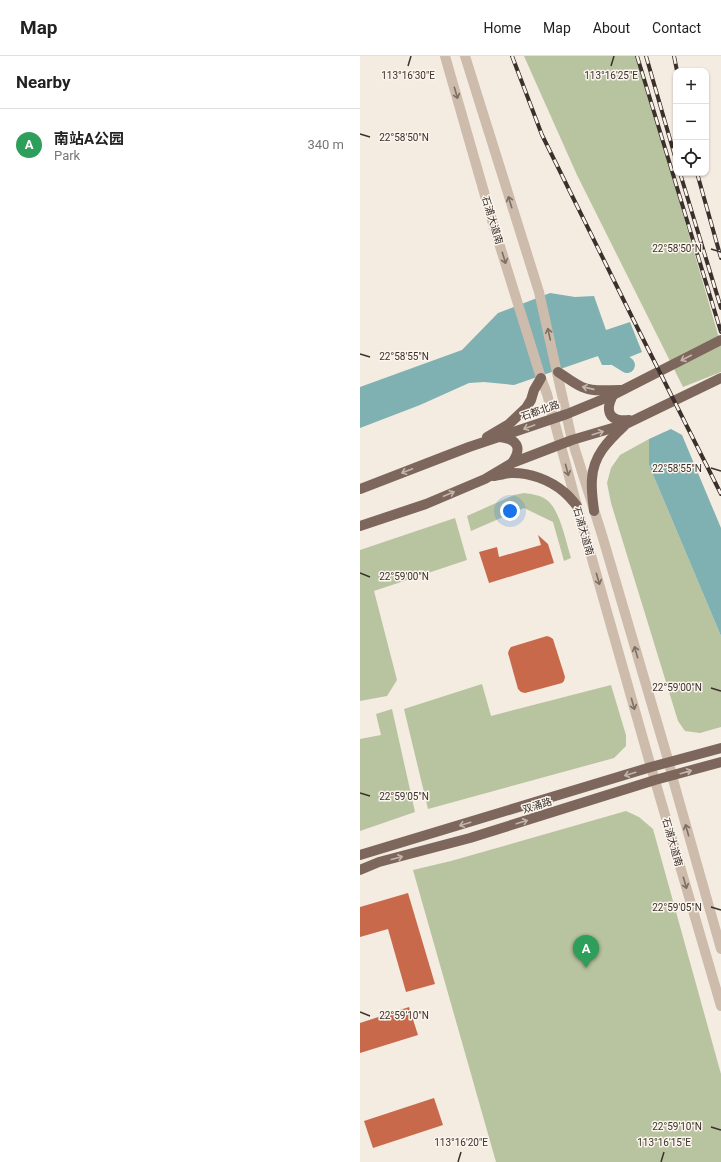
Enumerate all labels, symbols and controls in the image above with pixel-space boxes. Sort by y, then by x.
text: Map [20,16,58,39]
text: Home [483,20,521,36]
text: Map [543,20,571,36]
text: About [593,20,630,36]
text: Contact [652,20,701,36]
map controls [673,68,709,176]
button: + [673,68,709,104]
text: 113°16'30"E [381,70,435,81]
text: 113°16'25"E [584,70,638,81]
text: Nearby [16,72,71,92]
one-way arrow [453,87,460,100]
button: − [673,104,709,140]
text: 南站A公园 [54,130,124,148]
text: 22°58'50"N [379,132,429,143]
text: A [25,137,33,152]
text: 340 m [307,137,344,152]
button: locate [673,140,709,176]
text: Park [54,148,80,163]
street label: 石浦大道南 [480,195,505,246]
one-way arrow [506,195,513,208]
text: 22°58'50"N [652,243,702,254]
one-way arrow [501,252,508,265]
one-way arrow [544,328,552,341]
text: 22°58'55"N [379,351,429,362]
one-way arrow [681,354,693,362]
one-way arrow [582,384,595,392]
street label: 石都北路 [519,399,561,422]
one-way arrow [523,423,535,431]
one-way arrow [592,429,605,436]
one-way arrow [564,463,571,476]
text: 22°58'55"N [652,463,702,474]
one-way arrow [401,468,413,476]
one-way arrow [443,489,455,497]
your location [500,501,520,521]
street label: 石浦大道南 [571,506,596,557]
text: 22°59'00"N [379,571,429,582]
one-way arrow [594,572,602,585]
one-way arrow [632,645,639,658]
text: 22°59'00"N [652,682,702,693]
one-way arrow [630,698,637,711]
one-way arrow [680,768,693,775]
one-way arrow [623,771,636,778]
text: 22°59'05"N [379,791,429,802]
street label: 双涌路 [521,796,553,815]
street label: 石浦大道南 [660,817,685,868]
one-way arrow [515,818,528,825]
one-way arrow [459,821,472,828]
one-way arrow [683,824,690,837]
one-way arrow [390,853,403,861]
one-way arrow [682,876,689,889]
text: 22°59'05"N [652,902,702,913]
pin: A [573,935,599,968]
text: 22°59'10"N [379,1010,429,1021]
text: 22°59'10"N [652,1121,702,1132]
text: 113°16'20"E [434,1137,488,1148]
text: 113°16'15"E [637,1137,691,1148]

